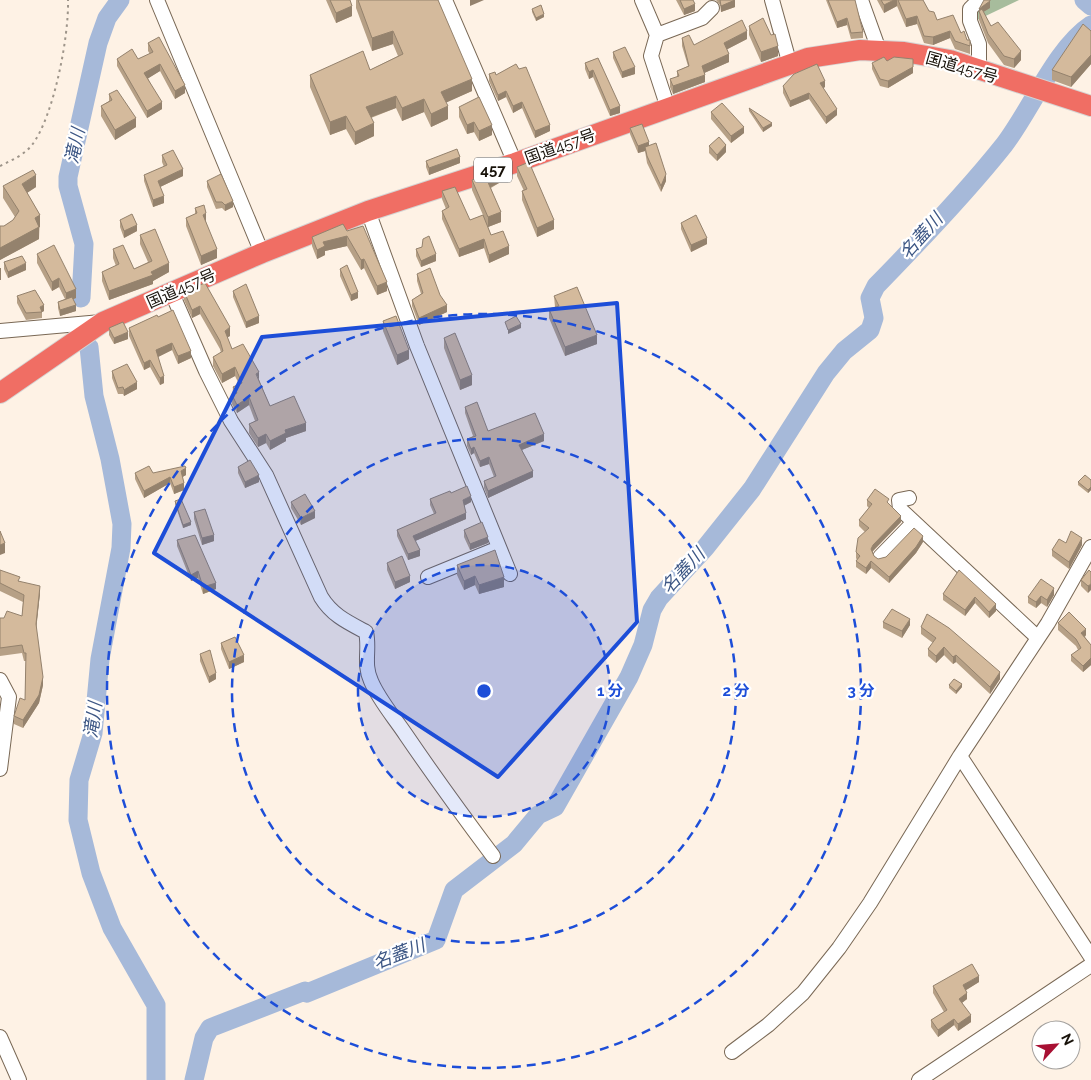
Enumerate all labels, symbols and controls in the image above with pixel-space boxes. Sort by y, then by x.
street label: 国道457号 [924,48,1000,87]
water label: 滝川 [60,124,89,166]
street label: 国道457号 [522,125,598,168]
road number: 457 [474,158,512,182]
water label: 名蓋川 [895,207,948,263]
street label: 国道457号 [144,265,219,312]
water label: 名蓋川 [657,542,710,598]
centre of rings [475,682,493,700]
text: 1 分 [597,682,623,700]
text: 2 分 [722,682,750,700]
text: 3 分 [848,682,874,700]
water label: 滝川 [80,699,106,739]
water label: 名蓋川 [370,933,430,973]
north arrow [1031,1020,1081,1070]
text: N [1058,1031,1077,1048]

